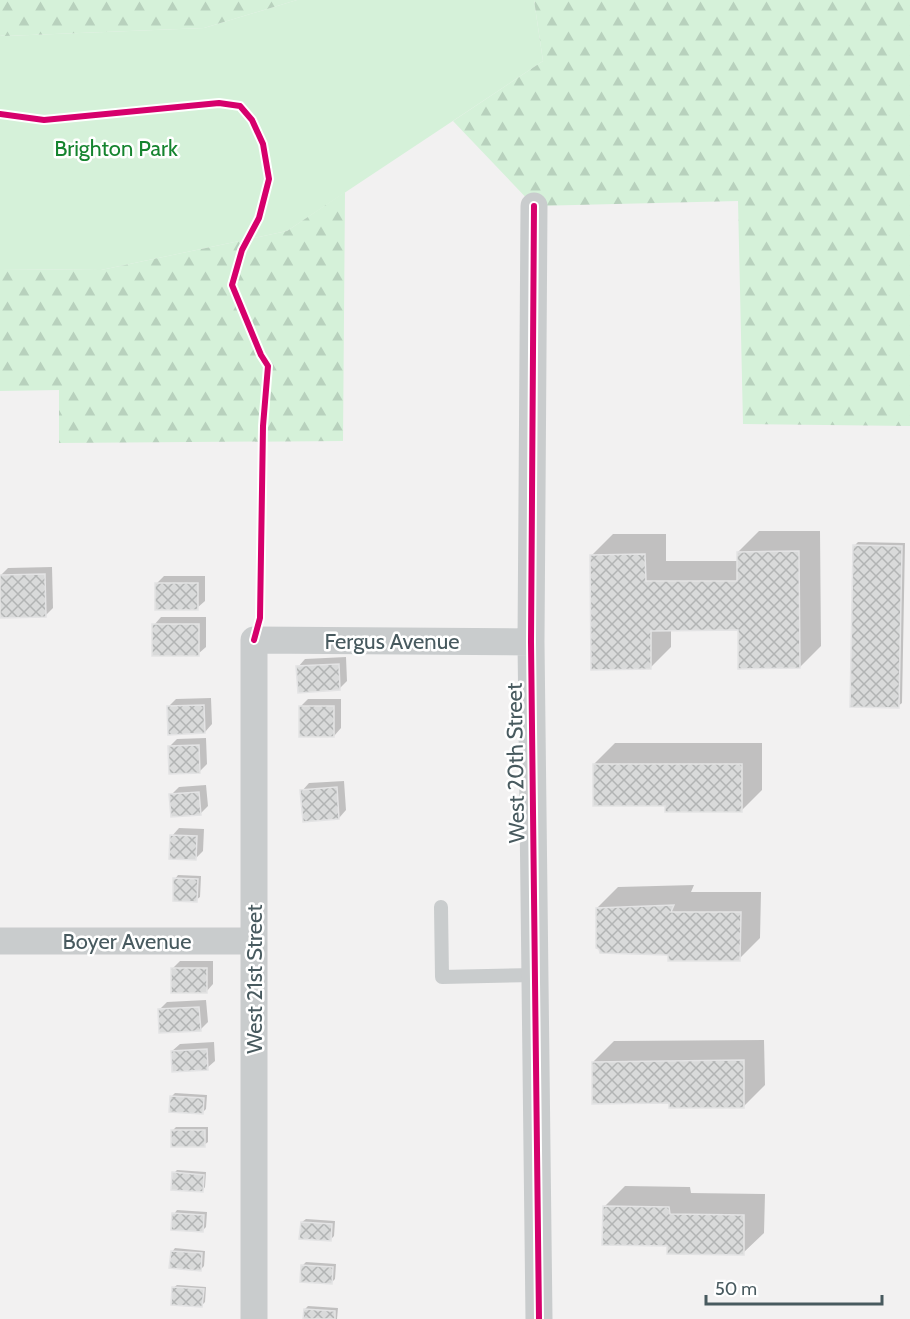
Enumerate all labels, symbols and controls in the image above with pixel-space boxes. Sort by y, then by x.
park label: Brighton Park [54,135,178,162]
street label: Fergus Avenue [325,628,459,655]
street label: West 20th Street [501,682,530,843]
street label: West 21st Street [241,904,268,1054]
street label: Boyer Avenue [63,928,191,955]
scale bar [706,1268,882,1306]
text: 50 m [715,1278,757,1300]

